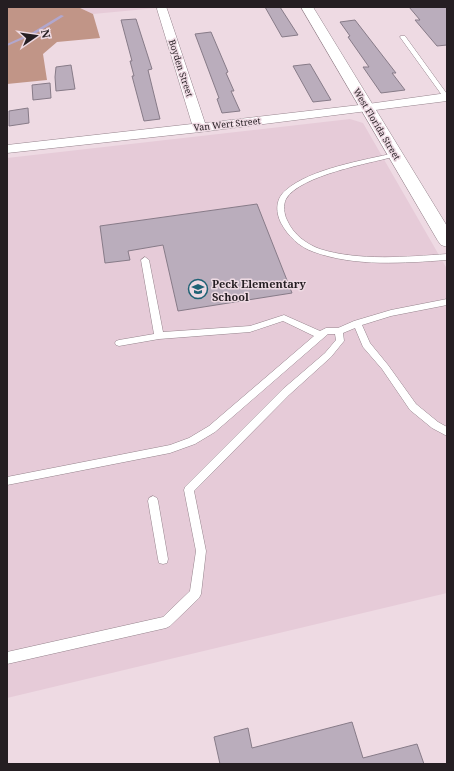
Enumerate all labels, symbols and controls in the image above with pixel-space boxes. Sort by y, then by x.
north arrow [16,16,56,56]
text: N [38,28,55,40]
street label: Boyden Street [166,38,196,98]
street label: West Florida Street [350,86,404,162]
street label: Van Wert Street [193,114,261,134]
place label: Peck Elementary School [212,276,307,304]
school or university icon: Peck Elementary School [187,278,209,300]

